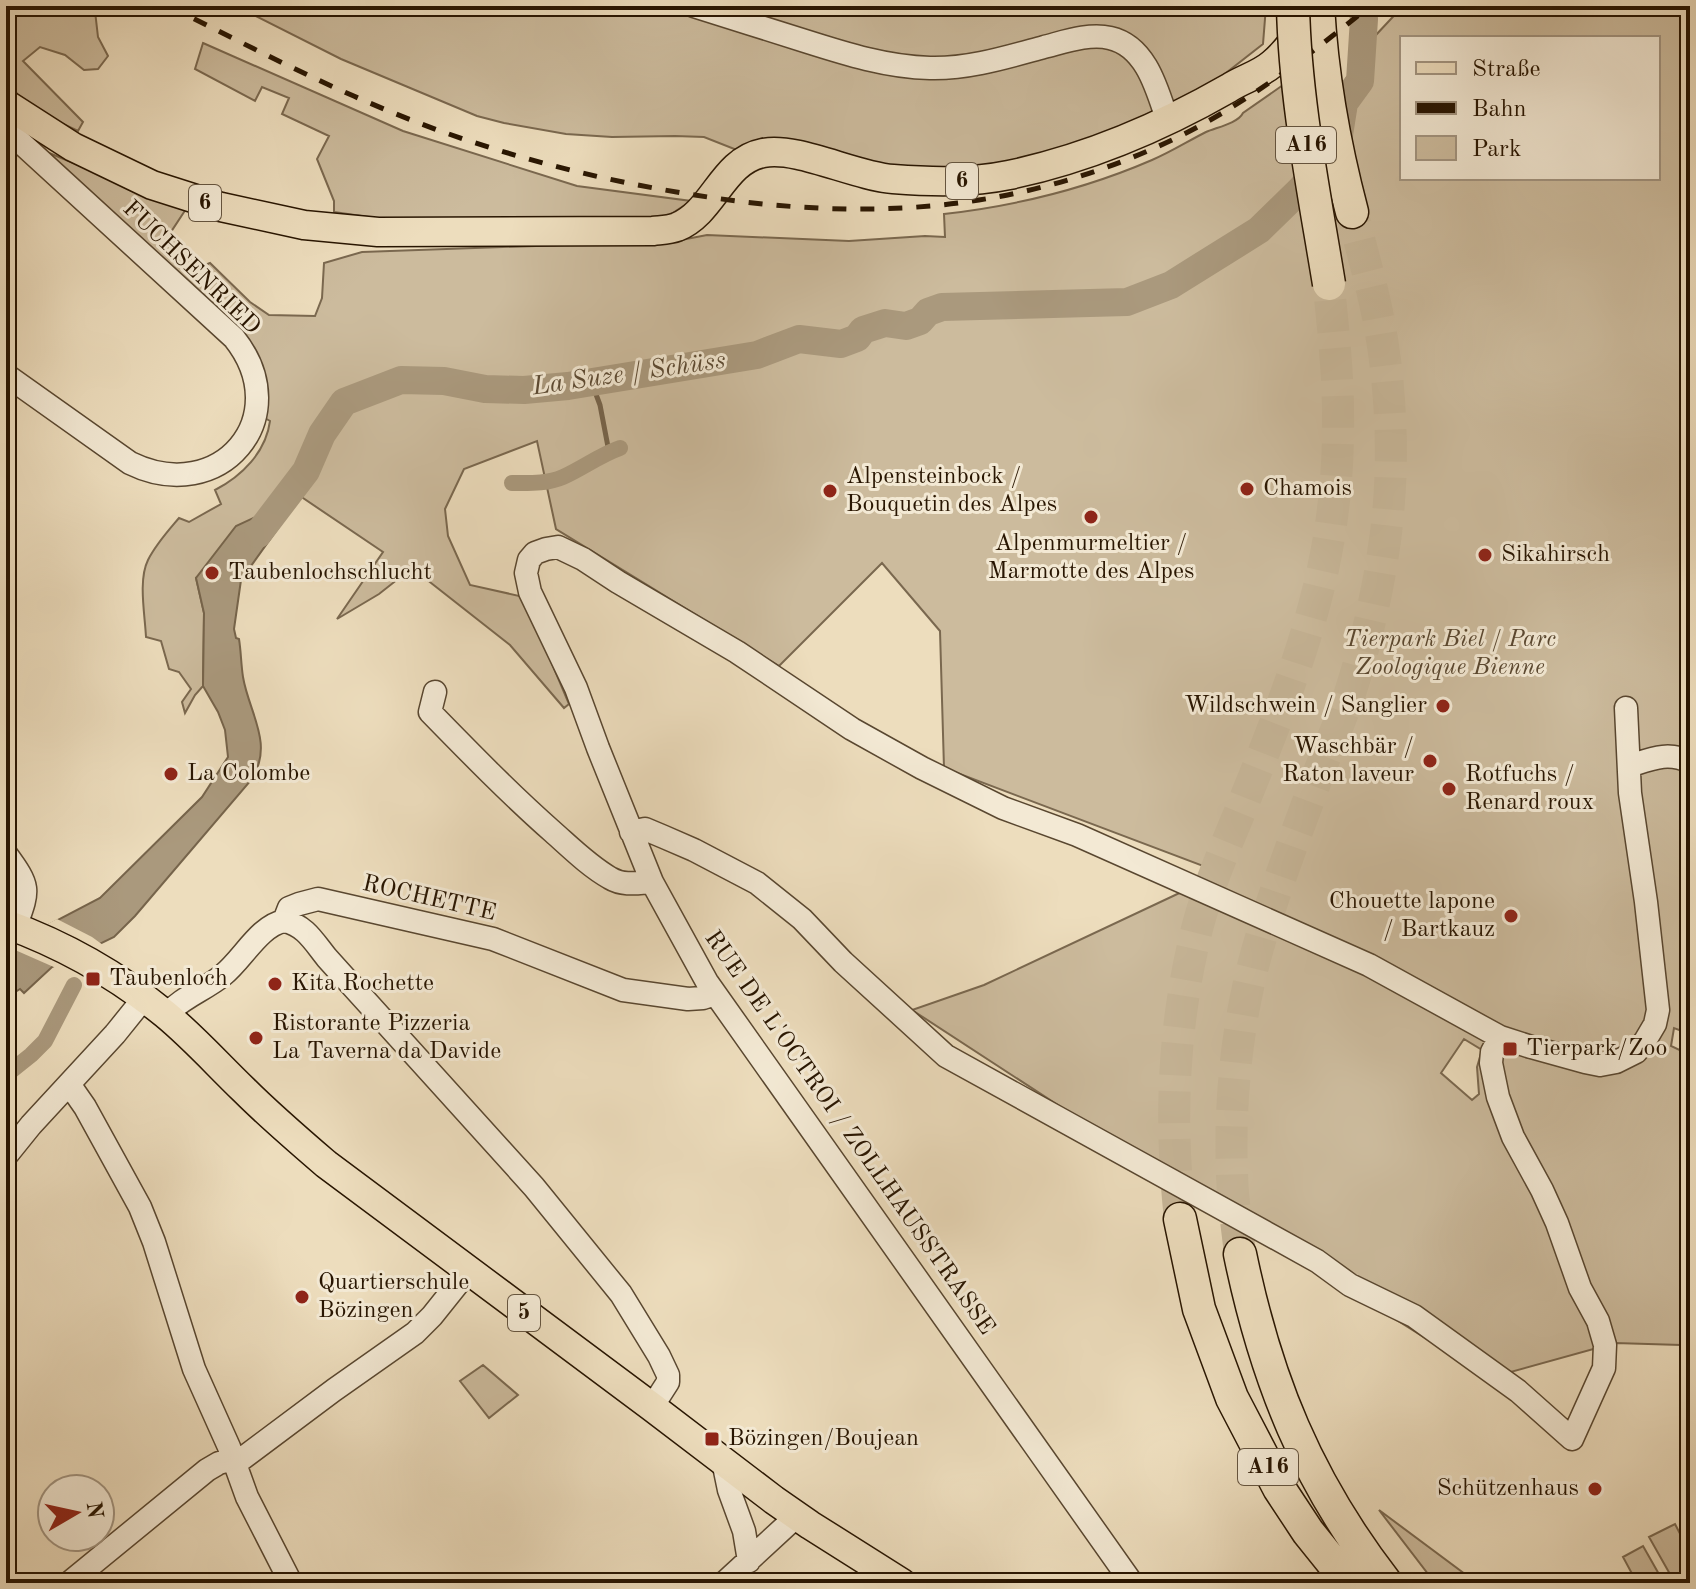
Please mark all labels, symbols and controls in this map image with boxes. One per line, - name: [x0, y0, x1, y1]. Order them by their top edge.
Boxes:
- legend: [1400, 36, 1660, 180]
- text: Straße: [1472, 58, 1541, 82]
- text: Bahn: [1472, 98, 1526, 122]
- road number: A16: [1276, 127, 1336, 163]
- text: Park: [1472, 138, 1521, 162]
- road number: 6: [946, 163, 978, 199]
- road number: 6: [189, 185, 221, 221]
- street label: FUCHSENRIED: [118, 196, 264, 340]
- water label: La Suze / Schüss: [530, 348, 728, 401]
- place label: Alpensteinbock / Bouquetin des Alpes: [846, 465, 1057, 517]
- place label: Chamois: [1263, 477, 1352, 501]
- marker: Chamois: [1238, 480, 1256, 498]
- marker: Alpensteinbock / Bouquetin des Alpes: [821, 482, 839, 500]
- marker: Alpenmurmeltier / Marmotte des Alpes: [1082, 508, 1100, 526]
- place label: Alpenmurmeltier / Marmotte des Alpes: [988, 532, 1194, 584]
- place label: Sikahirsch: [1501, 543, 1610, 567]
- marker: Sikahirsch: [1476, 546, 1494, 564]
- place label: Taubenlochschlucht: [228, 561, 432, 585]
- marker: Taubenlochschlucht: [203, 564, 221, 582]
- park label: Tierpark Biel / Parc Zoologique Bienne: [1344, 628, 1556, 680]
- place label: Wildschwein / Sanglier: [1184, 694, 1427, 718]
- marker: Wildschwein / Sanglier: [1434, 697, 1452, 715]
- place label: Waschbär / Raton laveur: [1282, 735, 1414, 787]
- marker: Waschbär / Raton laveur: [1421, 752, 1439, 770]
- place label: La Colombe: [187, 762, 310, 786]
- place label: Rotfuchs / Renard roux: [1465, 763, 1594, 815]
- marker: La Colombe: [162, 765, 180, 783]
- marker: Rotfuchs / Renard roux: [1440, 780, 1458, 798]
- street label: ROCHETTE: [360, 872, 498, 926]
- place label: Chouette lapone / Bartkauz: [1329, 890, 1495, 942]
- marker: Chouette lapone / Bartkauz: [1502, 907, 1520, 925]
- street label: RUE DE L'OCTROI / ZOLLHAUSSTRASSE: [699, 927, 999, 1339]
- place label: Taubenloch: [109, 967, 228, 991]
- marker: Taubenloch: [84, 970, 102, 988]
- place label: Kita Rochette: [291, 972, 434, 996]
- marker: Kita Rochette: [266, 975, 284, 993]
- place label: Ristorante Pizzeria La Taverna da Davide: [272, 1012, 501, 1064]
- marker: Ristorante Pizzeria La Taverna da Davide: [247, 1029, 265, 1047]
- place label: Tierpark/Zoo: [1526, 1037, 1667, 1061]
- marker: Tierpark/Zoo: [1501, 1040, 1519, 1058]
- place label: Quartierschule Bözingen: [318, 1271, 469, 1323]
- marker: Quartierschule Bözingen: [293, 1288, 311, 1306]
- road number: 5: [508, 1295, 540, 1331]
- place label: Bözingen/Boujean: [728, 1427, 919, 1451]
- marker: Bözingen/Boujean: [703, 1430, 721, 1448]
- road number: A16: [1238, 1449, 1298, 1485]
- north arrow: [36, 1473, 116, 1553]
- place label: Schützenhaus: [1437, 1477, 1579, 1501]
- marker: Schützenhaus: [1586, 1480, 1604, 1498]
- text: N: [82, 1500, 106, 1520]

